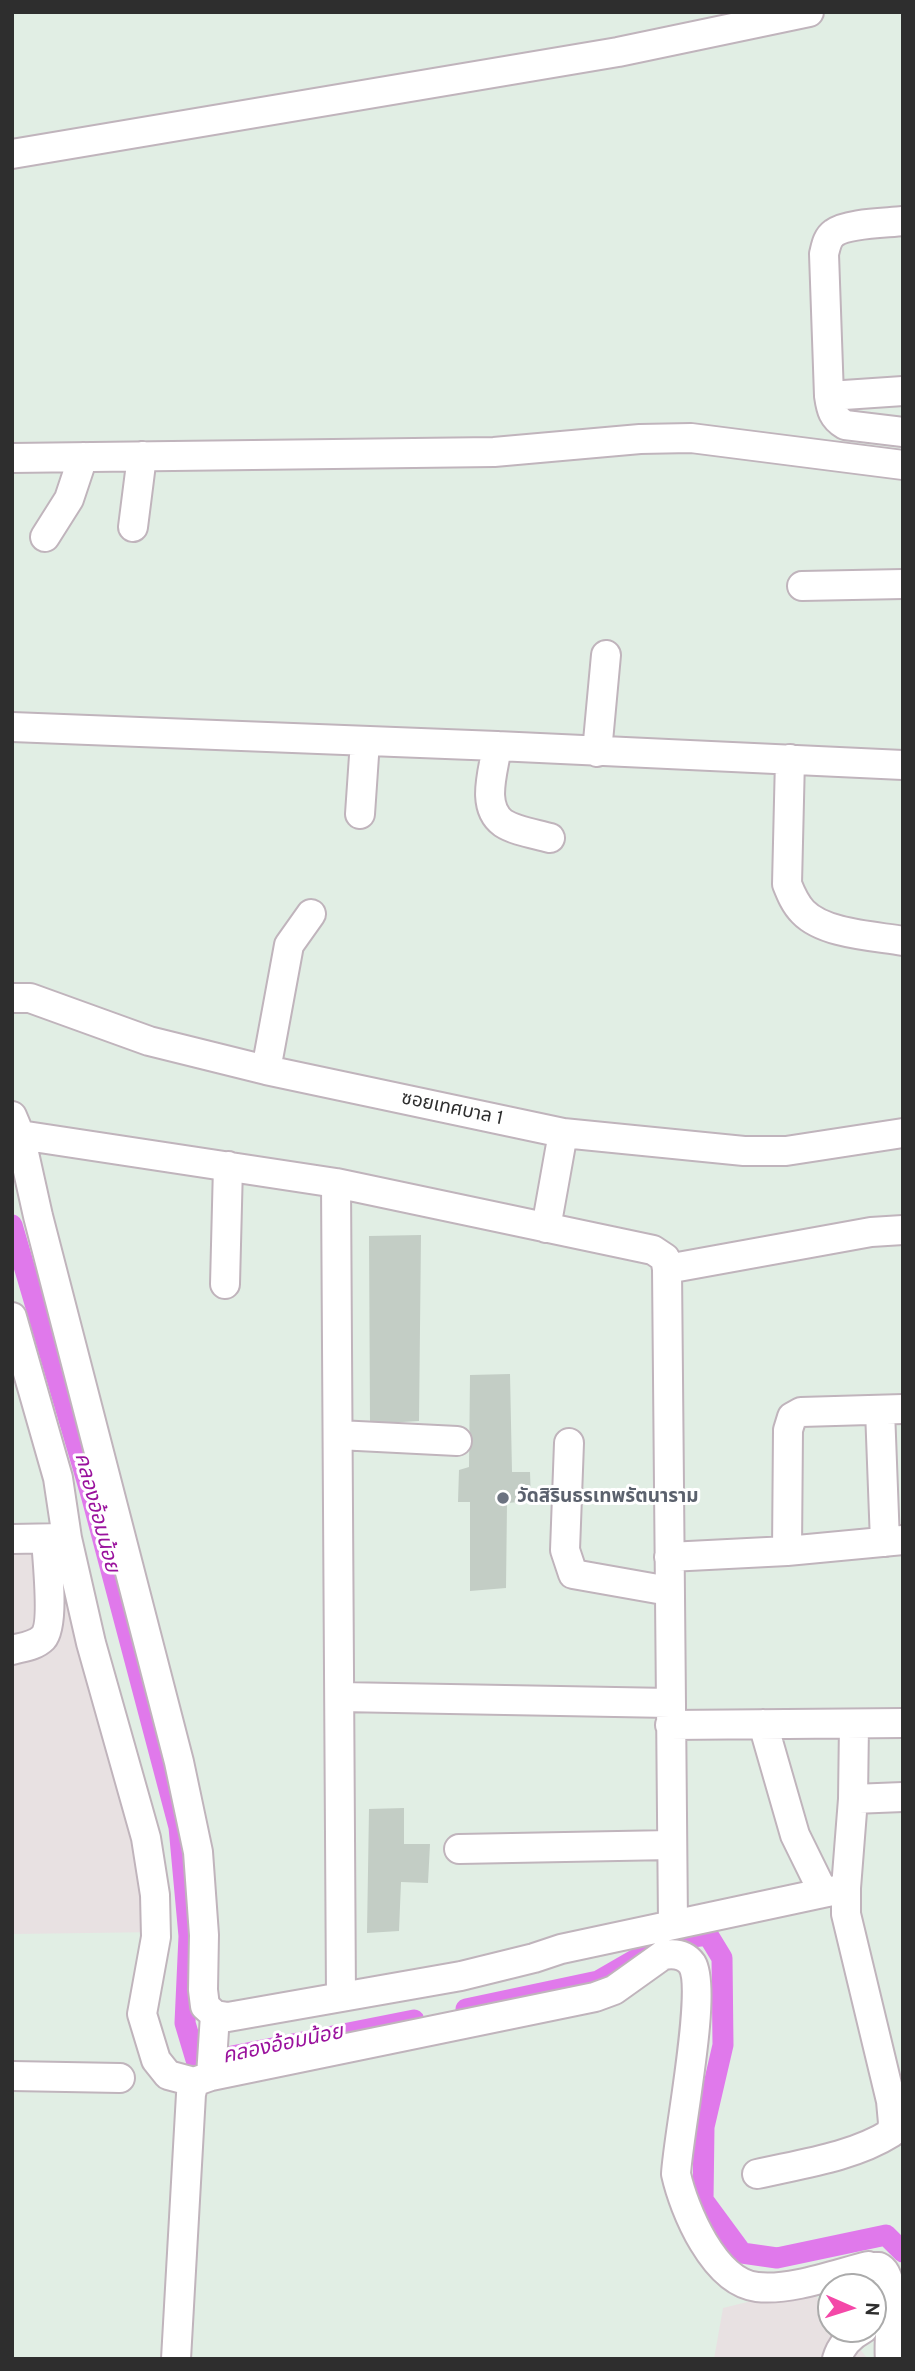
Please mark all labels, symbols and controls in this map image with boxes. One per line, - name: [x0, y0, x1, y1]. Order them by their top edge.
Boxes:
- street label: ซอยเทศบาล 1: [399, 1088, 505, 1132]
- water label: คลองอ้อมน้อย: [67, 1451, 123, 1575]
- place label: วัดสิรินธรเทพรัตนาราม: [517, 1487, 699, 1509]
- marker: วัดสิรินธรเทพรัตนาราม: [495, 1490, 511, 1506]
- water label: คลองอ้อมน้อย: [220, 2021, 346, 2071]
- north arrow: [817, 2273, 887, 2343]
- text: N: [859, 2302, 883, 2316]

